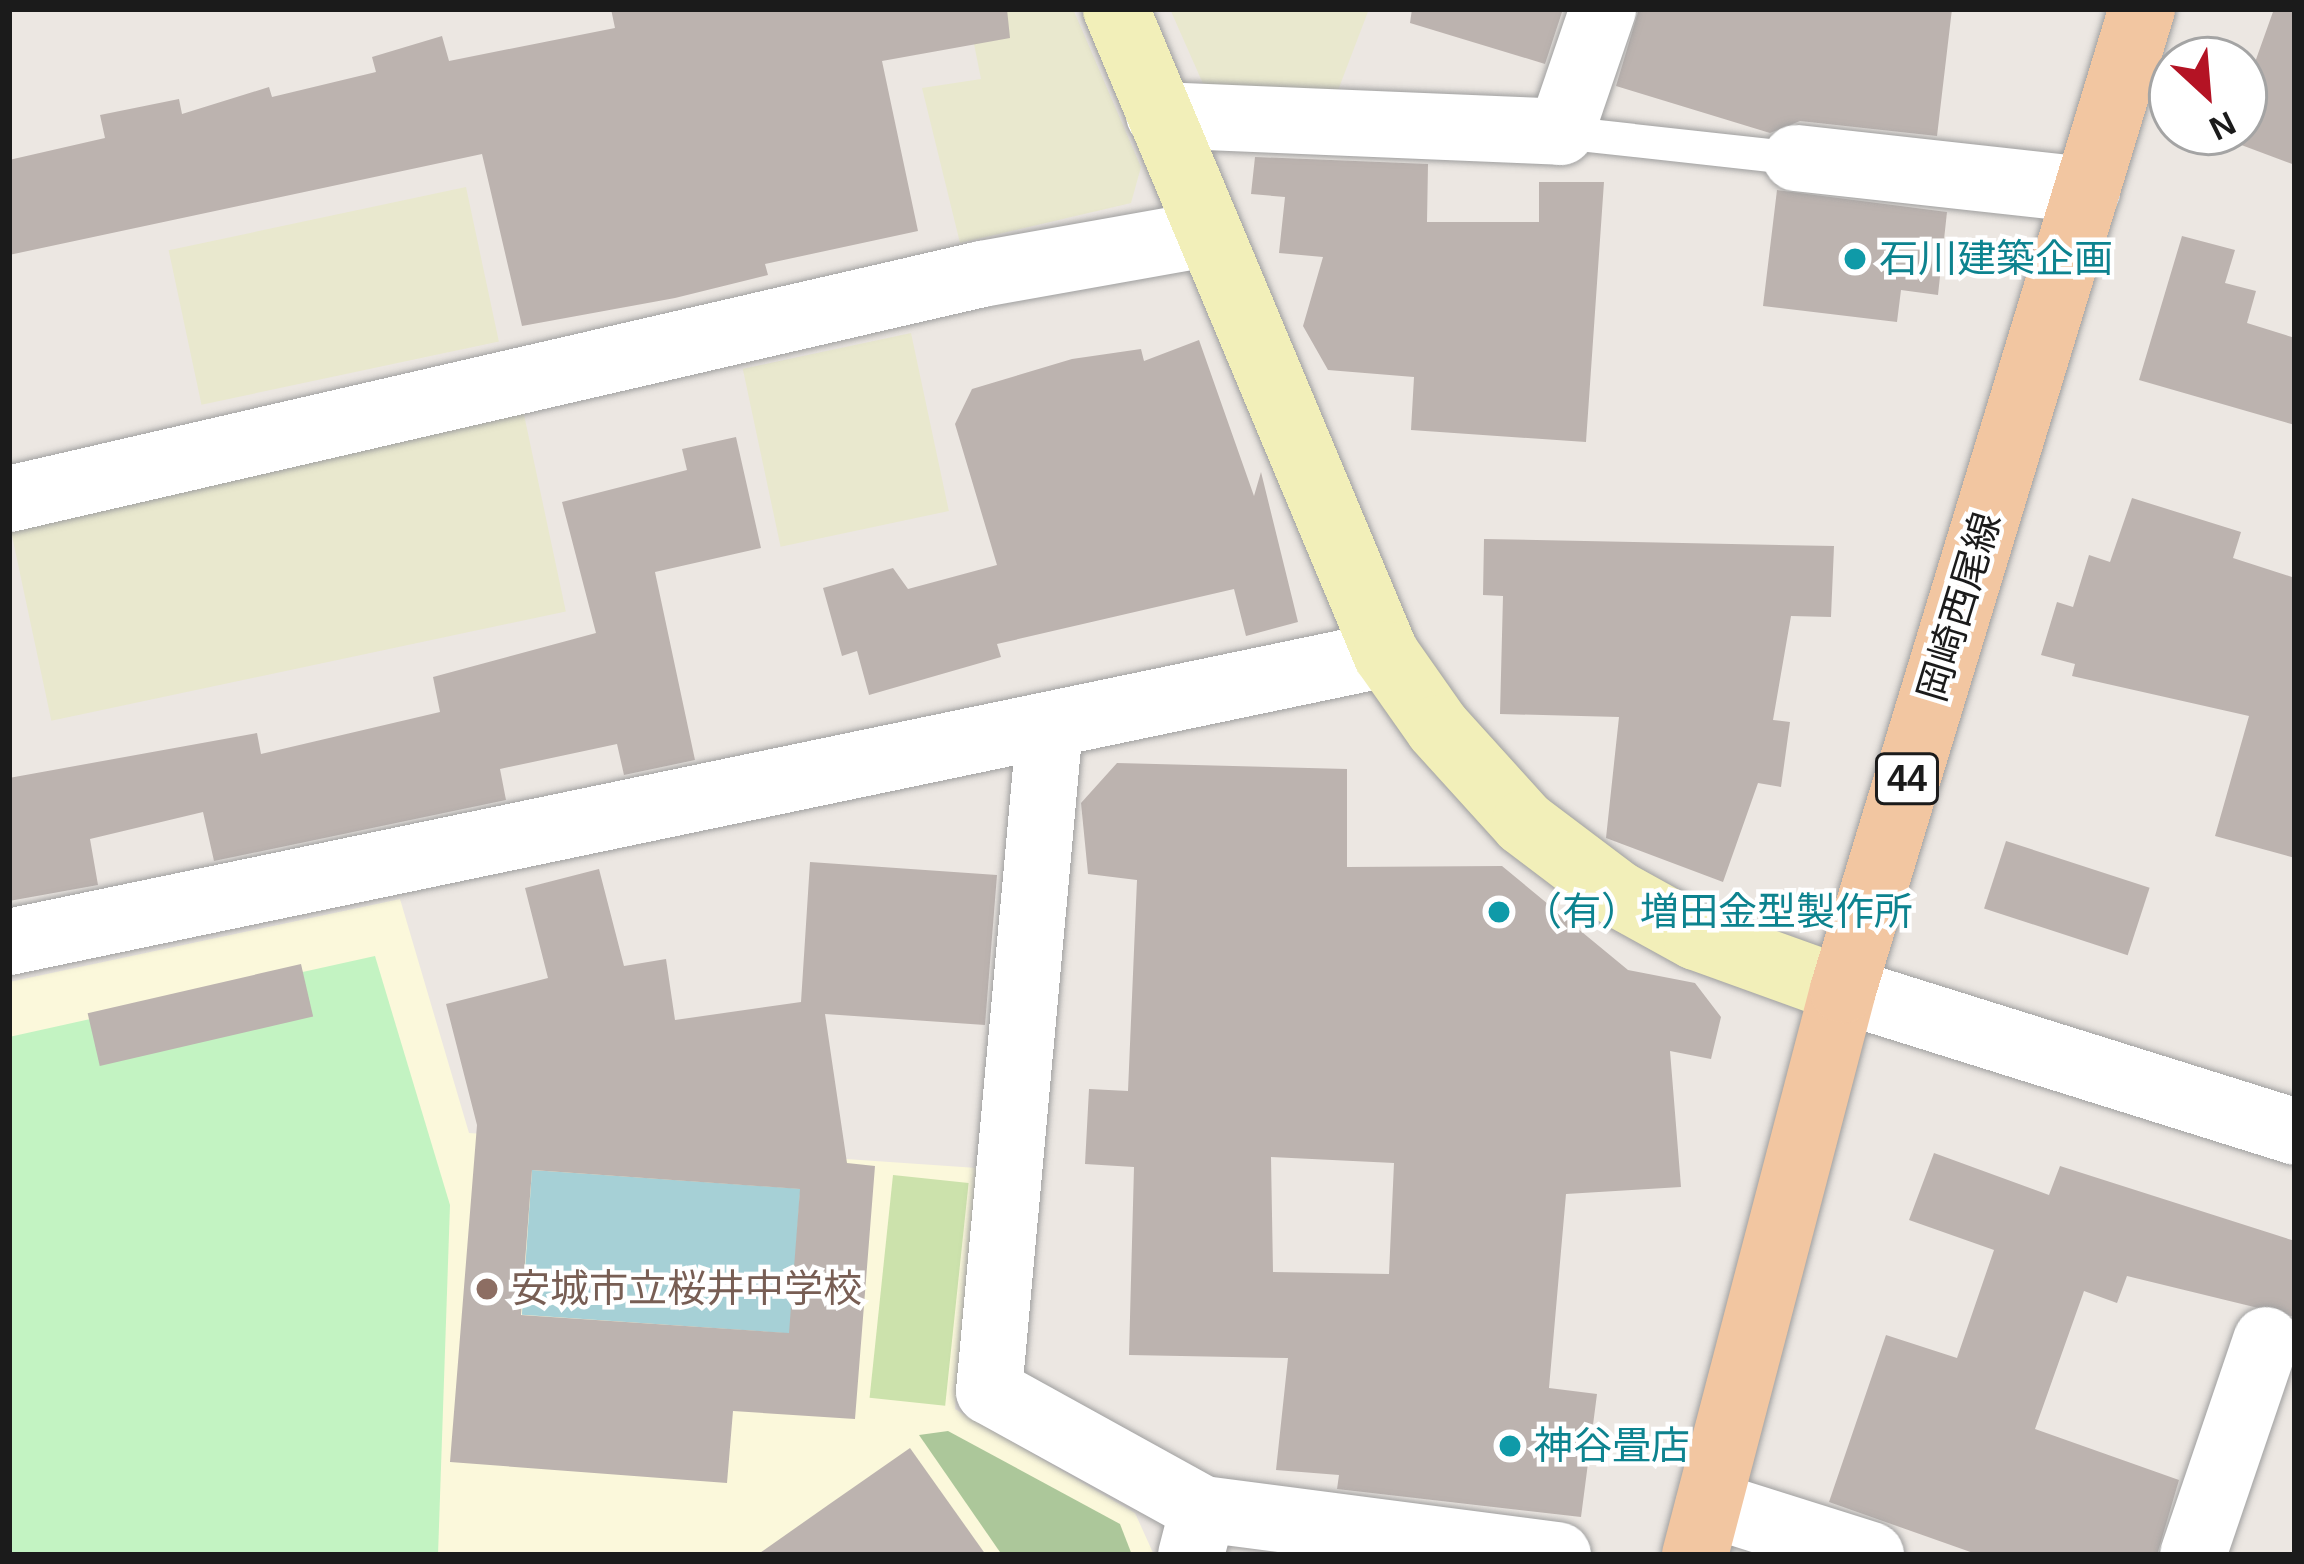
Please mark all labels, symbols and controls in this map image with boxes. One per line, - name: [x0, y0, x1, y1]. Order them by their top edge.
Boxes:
- north arrow: [2148, 36, 2268, 156]
- text: N: [2204, 104, 2242, 148]
- place label: 石川建築企画: [1879, 236, 2113, 282]
- marker: 石川建築企画: [1842, 246, 1868, 272]
- street label: 岡崎西尾線: [1909, 507, 2011, 707]
- road number: 44: [1874, 749, 1940, 809]
- place label: （有）増田金型製作所: [1523, 889, 1913, 935]
- marker: （有）増田金型製作所: [1486, 899, 1512, 925]
- place label: 安城市立桜井中学校: [511, 1266, 862, 1312]
- marker: 安城市立桜井中学校: [474, 1276, 500, 1302]
- place label: 神谷畳店: [1534, 1423, 1690, 1469]
- marker: 神谷畳店: [1497, 1433, 1523, 1459]

